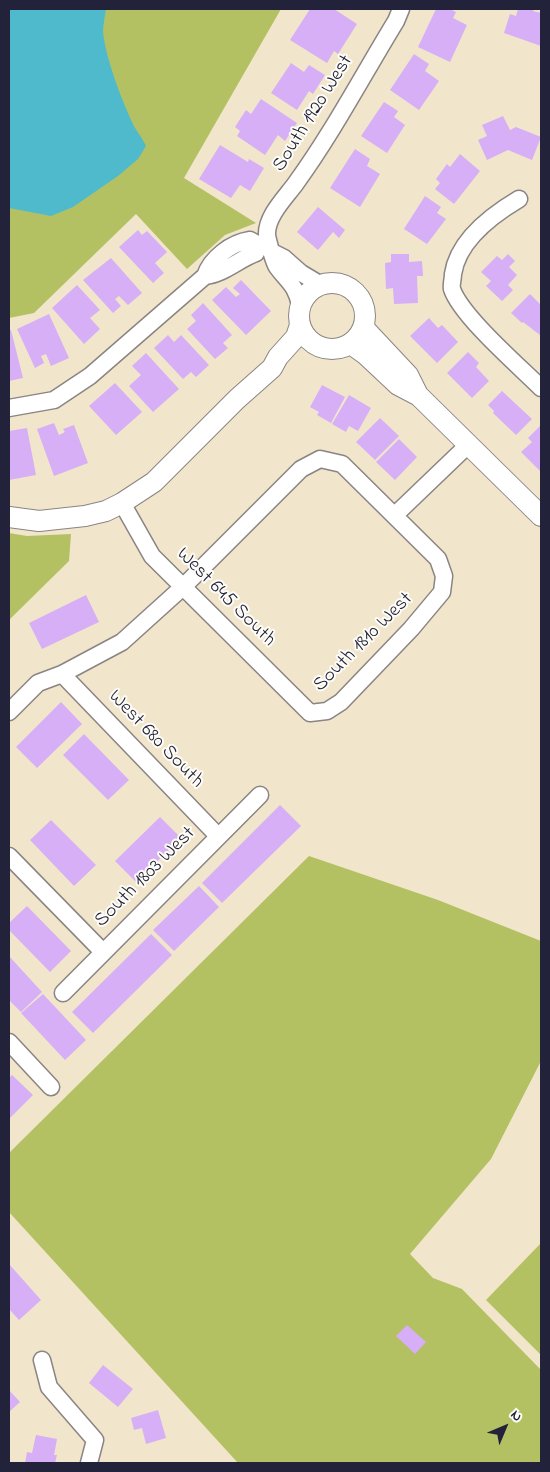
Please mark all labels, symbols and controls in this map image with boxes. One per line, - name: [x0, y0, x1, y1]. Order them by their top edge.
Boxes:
- street label: South 1920 West: [269, 51, 359, 177]
- street label: West 645 South: [170, 543, 280, 653]
- street label: South 1810 West: [309, 588, 419, 698]
- street label: West 680 South: [102, 686, 208, 794]
- street label: South 1803 West: [91, 823, 201, 933]
- north arrow: [480, 1402, 530, 1452]
- text: N: [505, 1405, 527, 1427]

